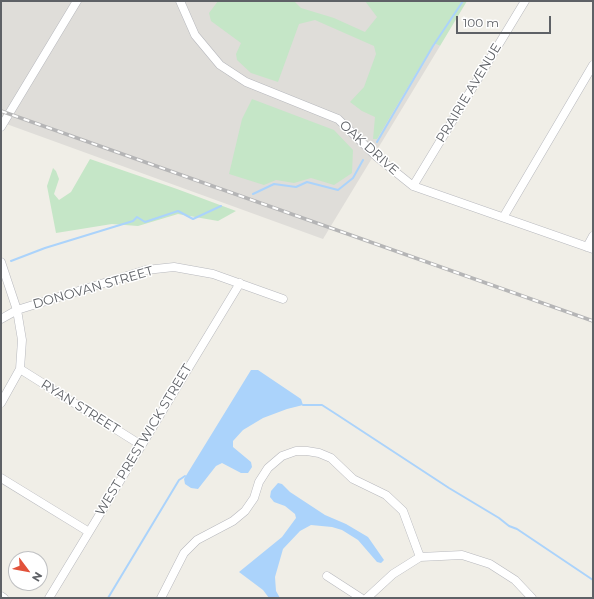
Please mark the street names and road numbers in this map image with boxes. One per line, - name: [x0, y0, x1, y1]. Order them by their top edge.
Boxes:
- street label: PRAIRIE AVENUE: [433, 40, 505, 146]
- street label: OAK DRIVE: [336, 117, 402, 179]
- street label: DONOVAN STREET: [31, 263, 155, 313]
- street label: WEST PRESTWICK STREET: [93, 361, 195, 519]
- street label: RYAN STREET: [38, 377, 122, 437]

